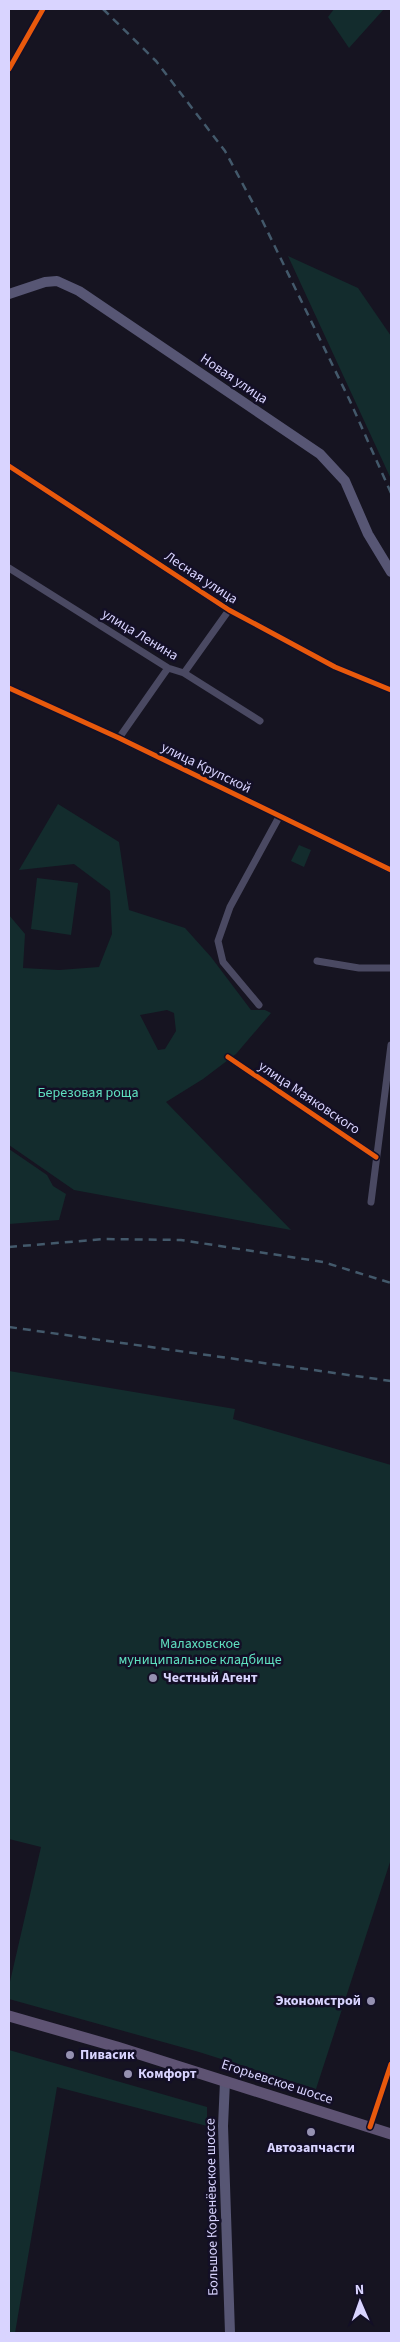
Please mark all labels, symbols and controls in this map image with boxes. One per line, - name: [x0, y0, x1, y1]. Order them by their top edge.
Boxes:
- street label: Новая улица: [196, 349, 272, 409]
- street label: Лесная улица: [160, 547, 242, 609]
- street label: улица Ленина: [98, 604, 182, 666]
- street label: улица Крупской: [157, 737, 255, 799]
- street label: улица Маяковского: [254, 1057, 364, 1139]
- park label: Березовая роща: [37, 1083, 139, 1103]
- park label: Малаховское муниципальное кладбище: [118, 1634, 282, 1670]
- place label: Честный Агент: [163, 1668, 258, 1688]
- marker: Честный Агент: [147, 1672, 159, 1684]
- place label: Экономстрой: [275, 1991, 361, 2011]
- marker: Экономстрой: [365, 1995, 377, 2007]
- place label: Пивасик: [80, 2045, 135, 2065]
- marker: Пивасик: [64, 2049, 76, 2061]
- street label: Егорьевское шоссе: [219, 2055, 336, 2110]
- place label: Комфорт: [138, 2064, 197, 2084]
- marker: Комфорт: [122, 2068, 134, 2080]
- street label: Большое Коренёвское шоссе: [200, 2118, 224, 2296]
- marker: Автозапчасти: [305, 2126, 317, 2138]
- place label: Автозапчасти: [266, 2138, 355, 2158]
- north arrow: [335, 2277, 385, 2327]
- text: N: [355, 2280, 365, 2300]

